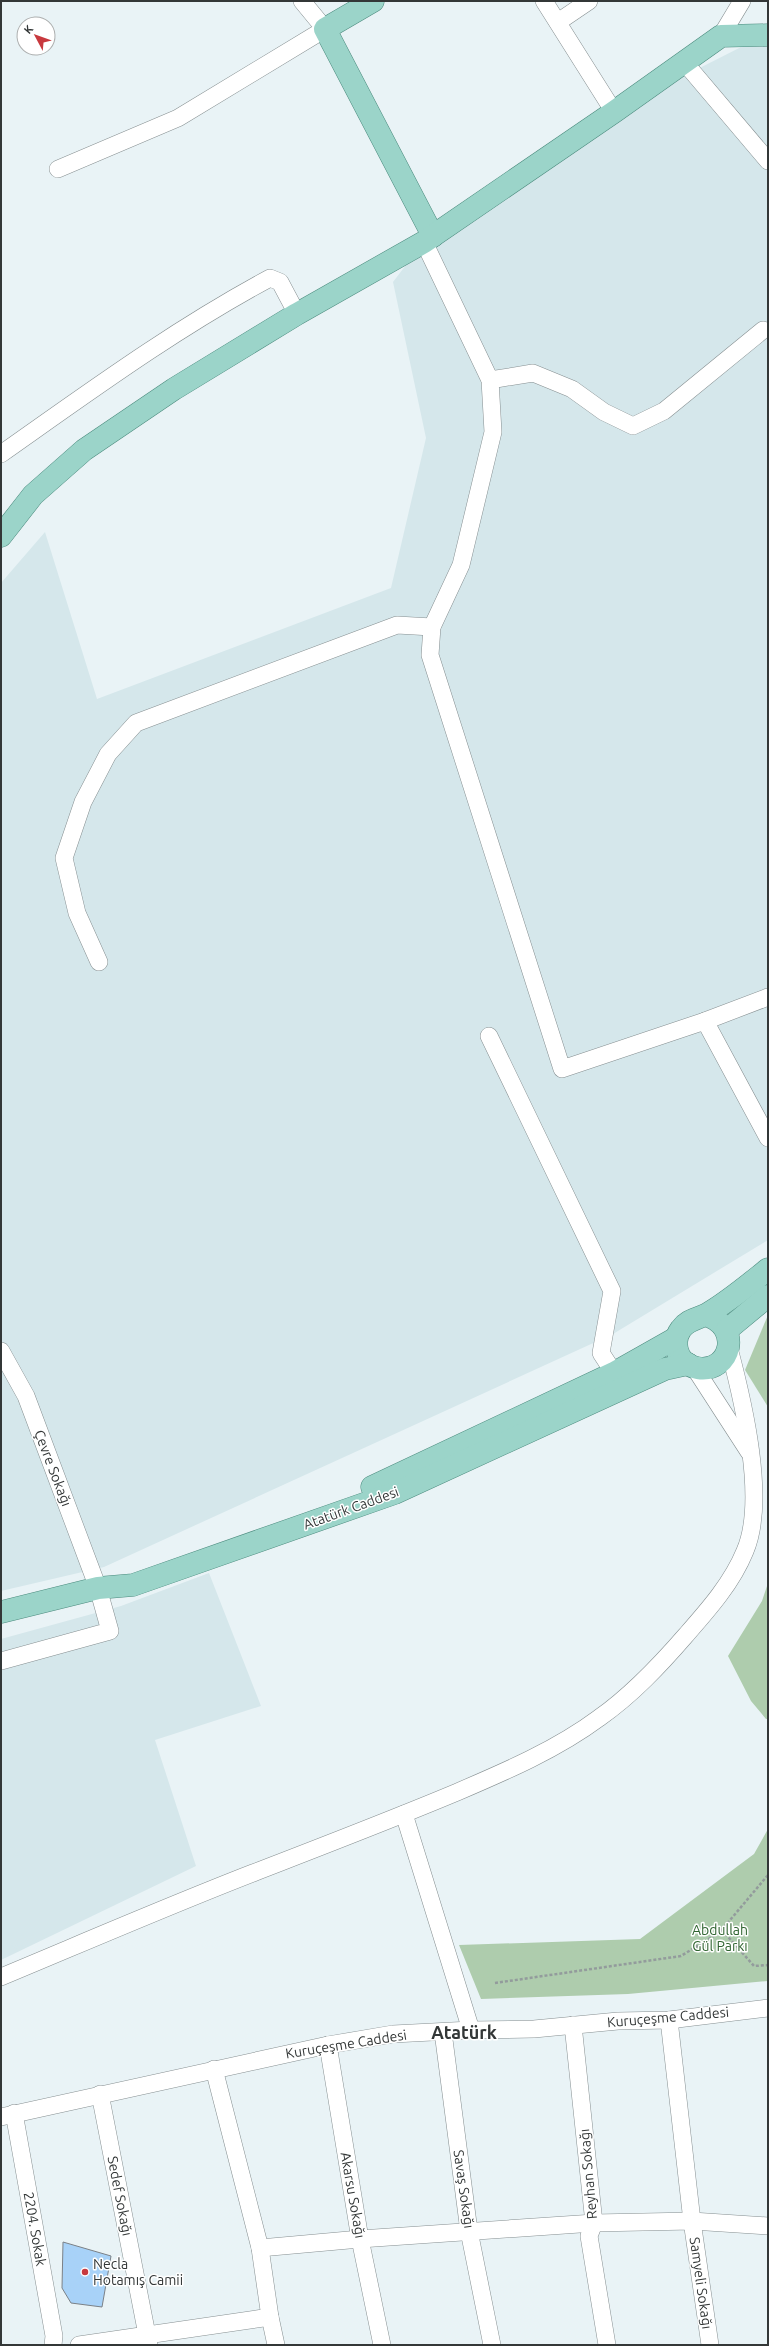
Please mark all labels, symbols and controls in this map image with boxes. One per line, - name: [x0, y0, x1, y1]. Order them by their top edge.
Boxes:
- north arrow: [16, 16, 56, 56]
- text: K: [22, 22, 36, 36]
- street label: Çevre Sokağı: [31, 1428, 75, 1508]
- street label: Atatürk Caddesi: [301, 1483, 401, 1533]
- park label: Abdullah Gül Parkı: [692, 1922, 748, 1954]
- street label: Kuruçeşme Caddesi: [606, 2004, 730, 2030]
- district label: Atatürk: [431, 2022, 497, 2042]
- street label: Kuruçeşme Caddesi: [284, 2027, 408, 2061]
- street label: Reyhan Sokağı: [576, 2128, 600, 2220]
- street label: Savaş Sokağı: [451, 2149, 477, 2229]
- street label: Akarsu Sokağı: [338, 2151, 368, 2239]
- street label: Sedef Sokağı: [104, 2155, 136, 2237]
- street label: 2204. Sokak: [21, 2191, 49, 2267]
- street label: Samyeli Sokağı: [687, 2236, 715, 2330]
- place label: Necla Hotamış Camii: [93, 2256, 183, 2288]
- marker: Necla Hotamış Camii: [80, 2267, 90, 2277]

